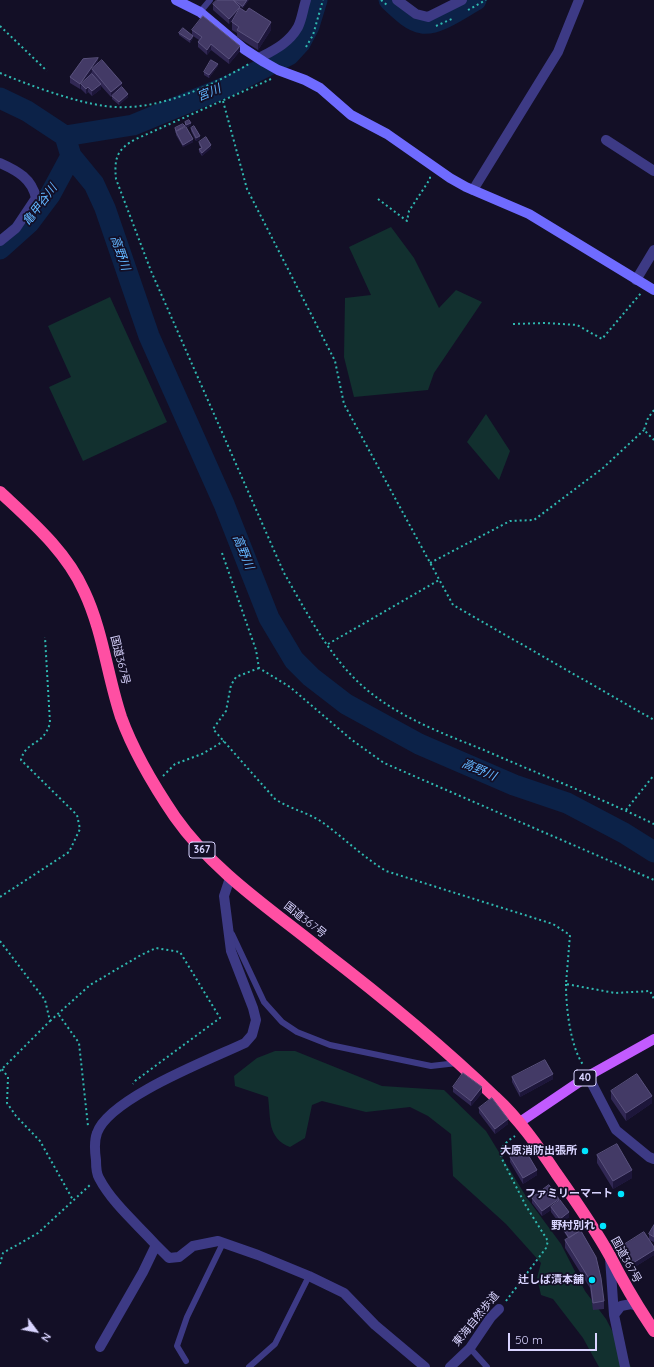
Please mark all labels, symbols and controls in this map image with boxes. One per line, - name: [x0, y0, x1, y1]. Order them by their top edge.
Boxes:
- water label: 宮川: [195, 82, 223, 104]
- water label: 亀甲谷川: [20, 181, 60, 229]
- water label: 高野川: [107, 234, 133, 272]
- water label: 高野川: [230, 533, 256, 571]
- street label: 国道367号: [108, 634, 132, 686]
- water label: 高野川: [460, 756, 498, 784]
- road number: 367: [189, 842, 215, 858]
- street label: 国道367号: [281, 899, 329, 941]
- road number: 40: [574, 1070, 596, 1086]
- place label: 大原消防出張所: [500, 1144, 577, 1158]
- marker: 大原消防出張所: [580, 1146, 590, 1156]
- place label: ファミリーマート: [525, 1187, 613, 1201]
- marker: ファミリーマート: [616, 1189, 626, 1199]
- place label: 野村別れ: [551, 1219, 595, 1233]
- marker: 野村別れ: [598, 1221, 608, 1231]
- street label: 国道367号: [608, 1235, 644, 1285]
- place label: 辻しば漬本舗: [518, 1273, 584, 1287]
- marker: 辻しば漬本舗: [587, 1275, 597, 1285]
- street label: 東海自然歩道: [450, 1289, 502, 1349]
- north arrow: [16, 1311, 56, 1351]
- scale bar: [510, 1325, 599, 1351]
- text: N: [38, 1330, 54, 1345]
- text: 50 m: [515, 1332, 543, 1347]

